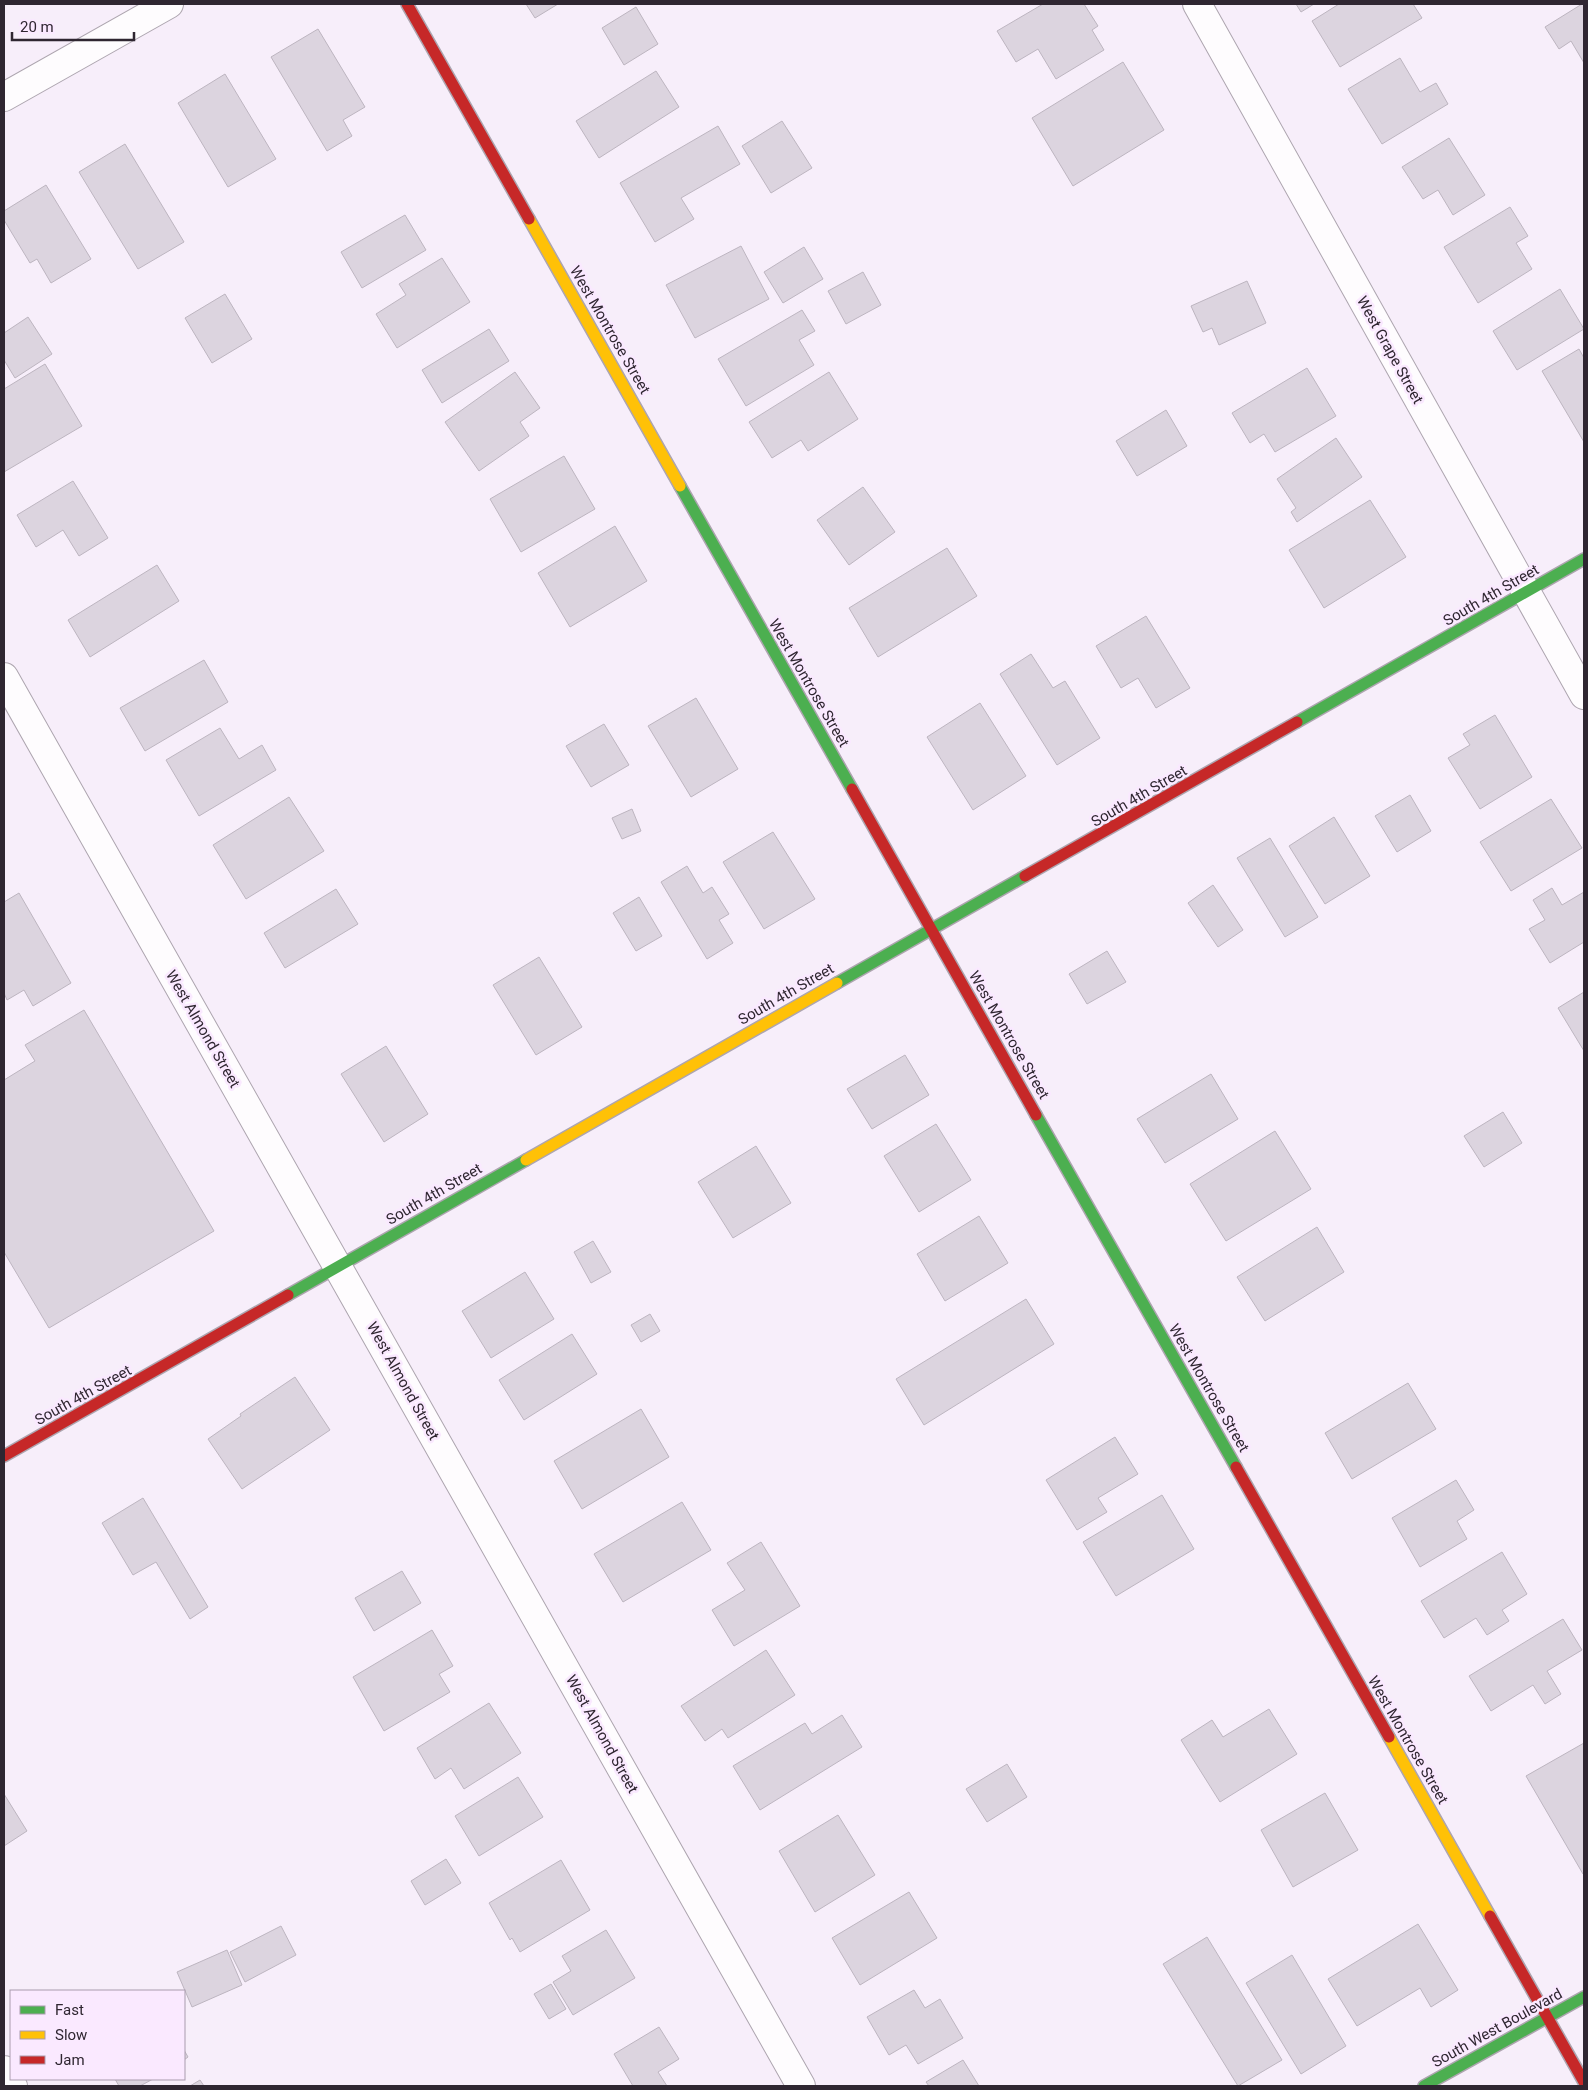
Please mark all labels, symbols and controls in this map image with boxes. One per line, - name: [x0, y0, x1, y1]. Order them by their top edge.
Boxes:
- scale bar: [12, 10, 135, 42]
- text: 20 m: [20, 18, 54, 36]
- street label: West Montrose Street: [566, 263, 654, 397]
- street label: West Grape Street: [1353, 293, 1427, 407]
- street label: South 4th Street: [1440, 560, 1542, 630]
- street label: West Montrose Street: [765, 616, 853, 750]
- street label: South 4th Street: [1088, 761, 1190, 831]
- street label: South 4th Street: [735, 959, 837, 1029]
- street label: West Almond Street: [162, 967, 244, 1091]
- street label: West Montrose Street: [965, 968, 1053, 1102]
- street label: South 4th Street: [383, 1159, 485, 1229]
- street label: West Almond Street: [363, 1319, 443, 1443]
- street label: West Montrose Street: [1165, 1321, 1253, 1455]
- street label: South 4th Street: [32, 1361, 134, 1429]
- street label: West Almond Street: [562, 1672, 642, 1796]
- street label: West Montrose Street: [1364, 1673, 1452, 1807]
- street label: South West Boulevard: [1429, 1985, 1565, 2071]
- legend: [10, 1990, 185, 2080]
- text: Fast: [55, 2001, 84, 2019]
- text: Slow: [55, 2026, 87, 2044]
- text: Jam: [55, 2051, 85, 2069]

